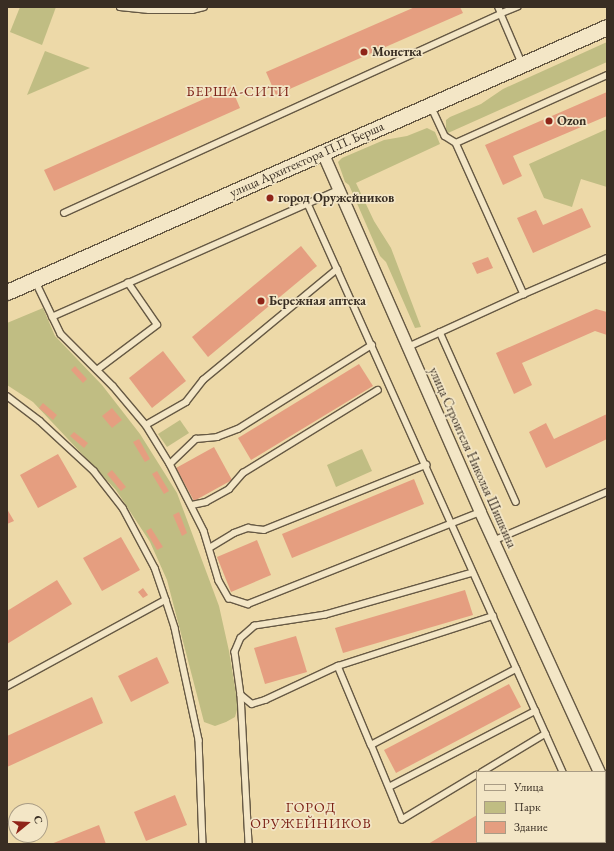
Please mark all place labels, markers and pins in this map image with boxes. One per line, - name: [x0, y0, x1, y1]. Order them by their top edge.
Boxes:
- place label: Монетка: [372, 44, 422, 60]
- marker: Монетка: [359, 47, 369, 57]
- place label: Ozon: [557, 113, 586, 129]
- marker: Ozon: [544, 116, 554, 126]
- place label: город Оружейников: [278, 190, 394, 206]
- marker: город Оружейников: [265, 193, 275, 203]
- place label: Бережная аптека: [269, 293, 366, 309]
- marker: Бережная аптека: [256, 296, 266, 306]

